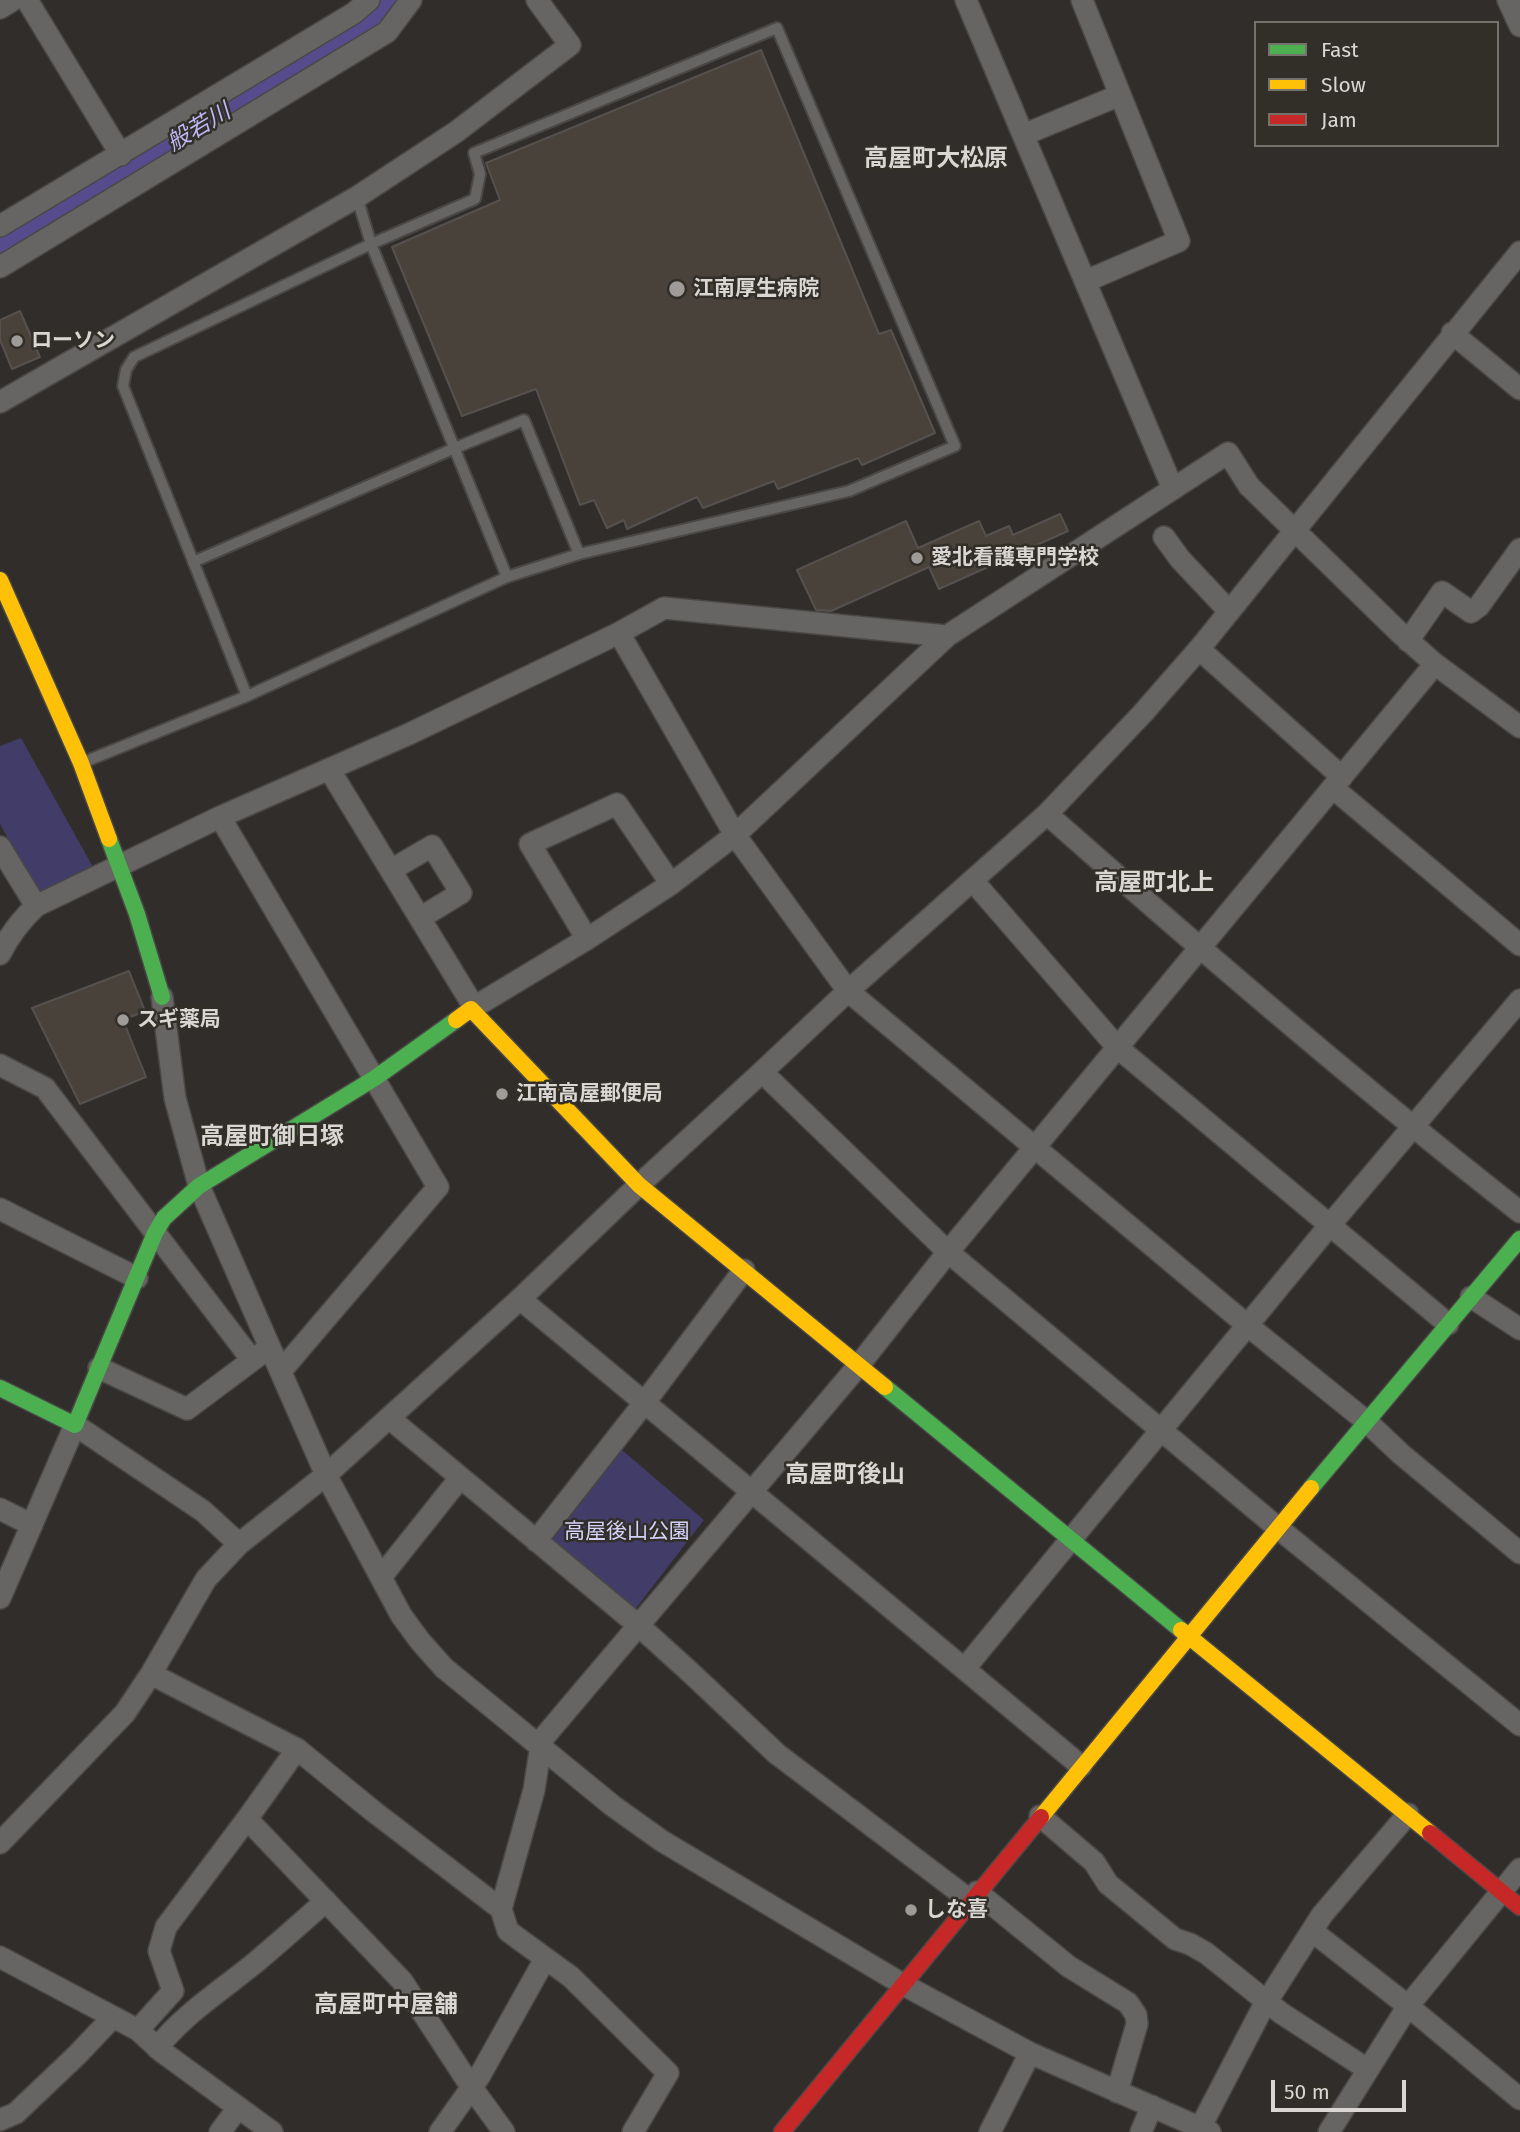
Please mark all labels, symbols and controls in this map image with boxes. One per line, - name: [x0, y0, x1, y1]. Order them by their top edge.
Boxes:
- legend: [1254, 21, 1499, 147]
- text: Fast: [1321, 37, 1359, 63]
- text: Slow: [1321, 72, 1366, 98]
- water label: 般若川: [162, 98, 236, 158]
- text: Jam: [1321, 107, 1357, 133]
- district label: 高屋町大松原: [864, 145, 1008, 173]
- place label: 江南厚生病院: [693, 276, 819, 302]
- marker: 江南厚生病院: [667, 279, 687, 299]
- place label: ローソン: [31, 328, 115, 354]
- marker: ローソン: [9, 333, 25, 349]
- place label: 愛北看護専門学校: [931, 545, 1099, 571]
- marker: 愛北看護専門学校: [909, 550, 925, 566]
- district label: 高屋町北上: [1094, 869, 1214, 897]
- place label: スギ薬局: [137, 1007, 221, 1033]
- marker: スギ薬局: [115, 1012, 131, 1028]
- place label: 江南高屋郵便局: [516, 1081, 663, 1107]
- marker: 江南高屋郵便局: [494, 1086, 510, 1102]
- district label: 高屋町御日塚: [200, 1123, 344, 1151]
- district label: 高屋町後山: [785, 1461, 905, 1489]
- park label: 高屋後山公園: [564, 1519, 690, 1545]
- place label: しな喜: [925, 1897, 988, 1923]
- marker: しな喜: [903, 1902, 919, 1918]
- district label: 高屋町中屋舗: [314, 1991, 458, 2019]
- scale bar: [1275, 2066, 1410, 2110]
- text: 50 m: [1284, 2079, 1330, 2105]

